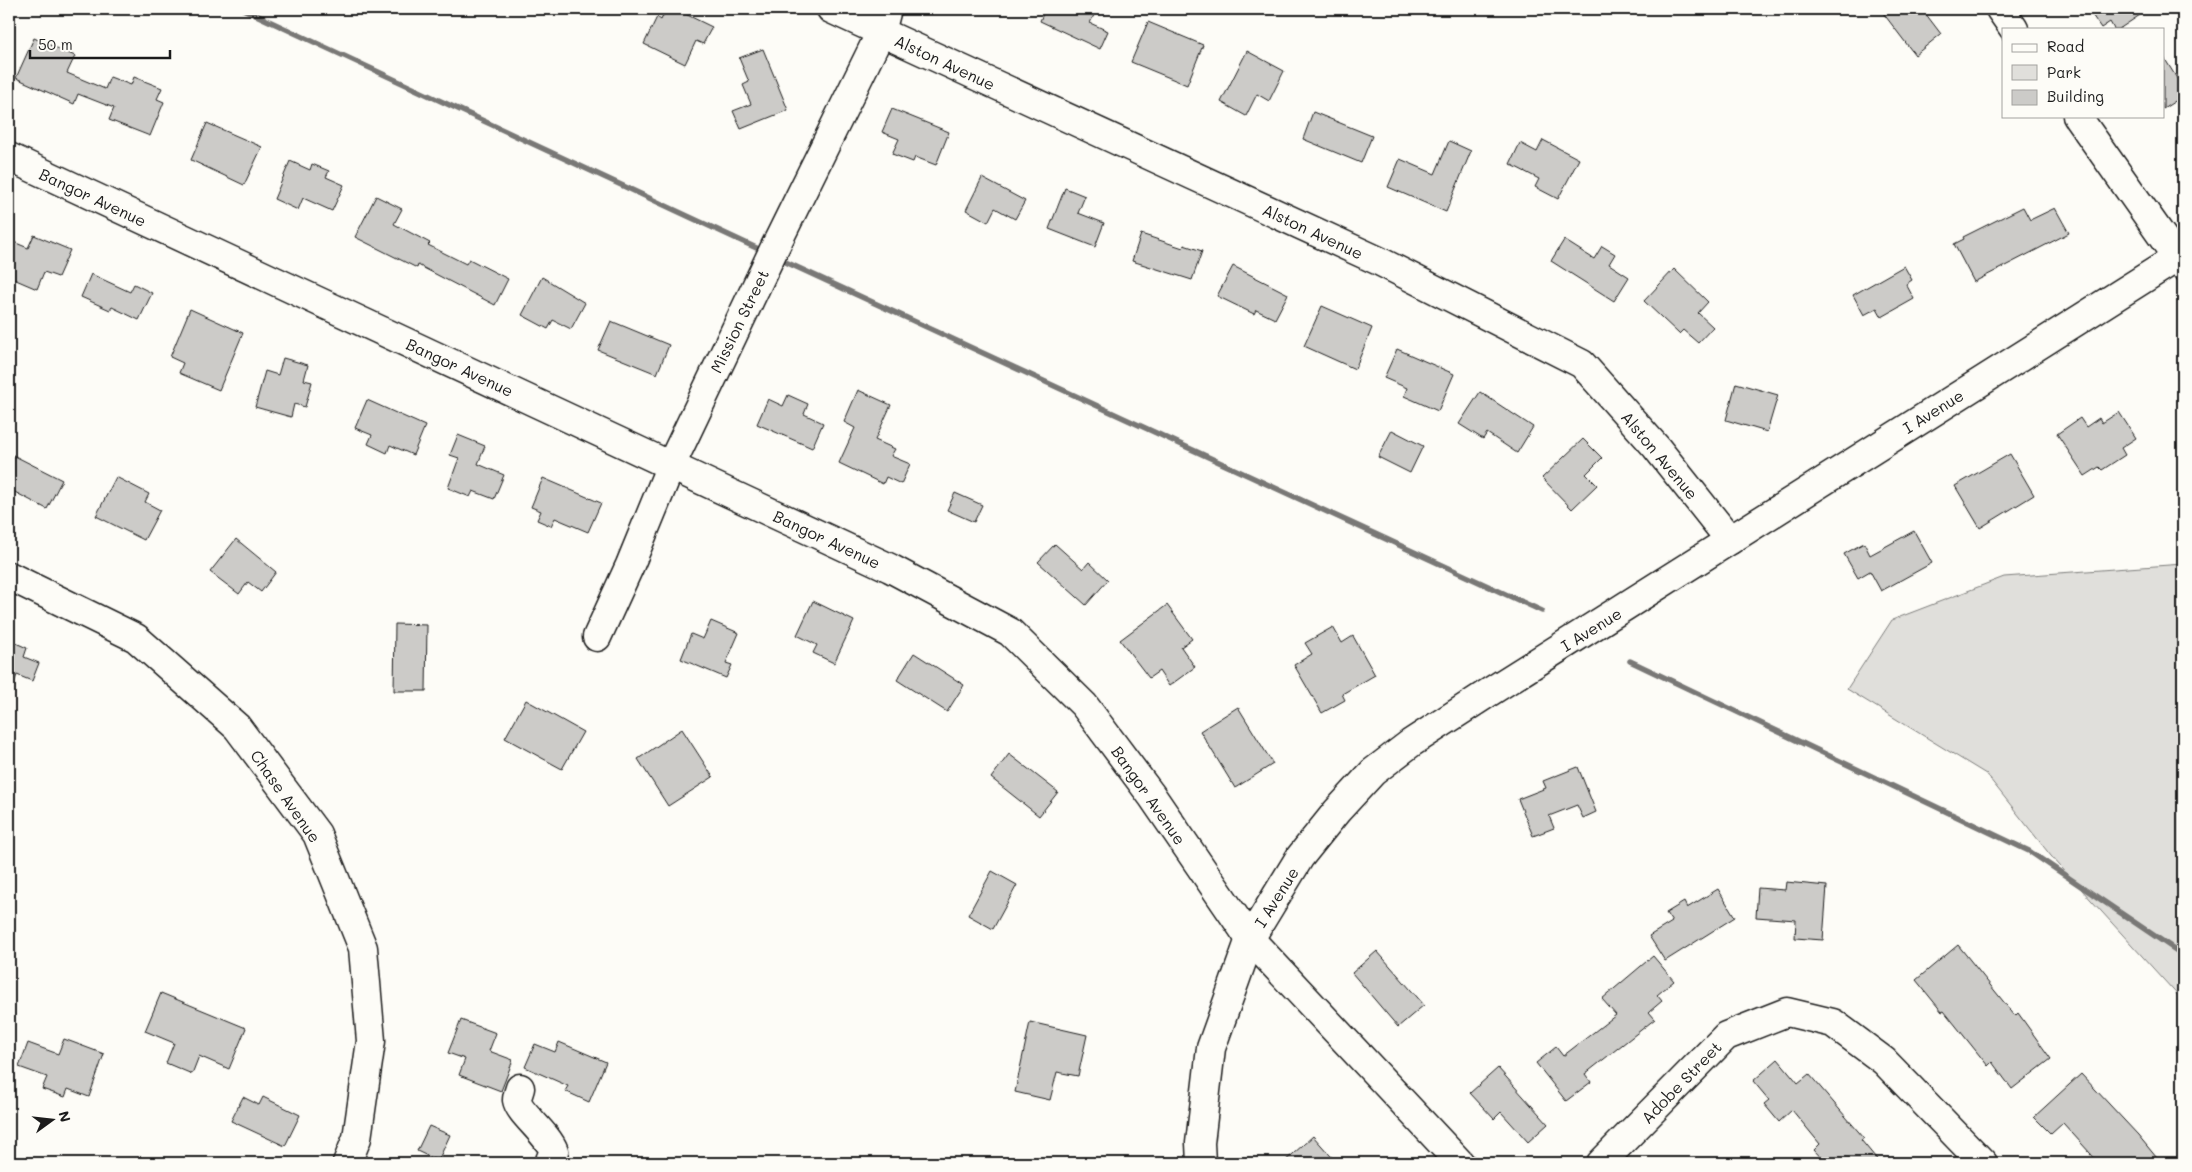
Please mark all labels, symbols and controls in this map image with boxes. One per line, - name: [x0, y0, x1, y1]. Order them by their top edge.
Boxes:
- scale bar: [30, 28, 170, 60]
- legend: [2002, 28, 2164, 118]
- street label: Alston Avenue: [891, 30, 999, 94]
- text: 50 m: [38, 34, 73, 54]
- text: Road: [2047, 36, 2084, 56]
- text: Park: [2047, 62, 2081, 82]
- text: Building: [2047, 86, 2104, 106]
- street label: Bangor Avenue: [36, 163, 150, 231]
- street label: Alston Avenue: [1259, 199, 1367, 263]
- street label: Mission Street: [705, 266, 773, 376]
- street label: Bangor Avenue: [403, 333, 517, 401]
- street label: I Avenue: [1899, 384, 1967, 438]
- street label: Alston Avenue: [1617, 407, 1703, 503]
- street label: Bangor Avenue: [770, 505, 884, 573]
- street label: I Avenue: [1557, 602, 1625, 656]
- street label: Bangor Avenue: [1107, 741, 1191, 849]
- street label: Chase Avenue: [246, 746, 326, 846]
- street label: I Avenue: [1249, 863, 1303, 931]
- street label: Adobe Street: [1636, 1036, 1726, 1128]
- north arrow: [28, 1094, 78, 1144]
- text: N: [54, 1109, 76, 1124]

